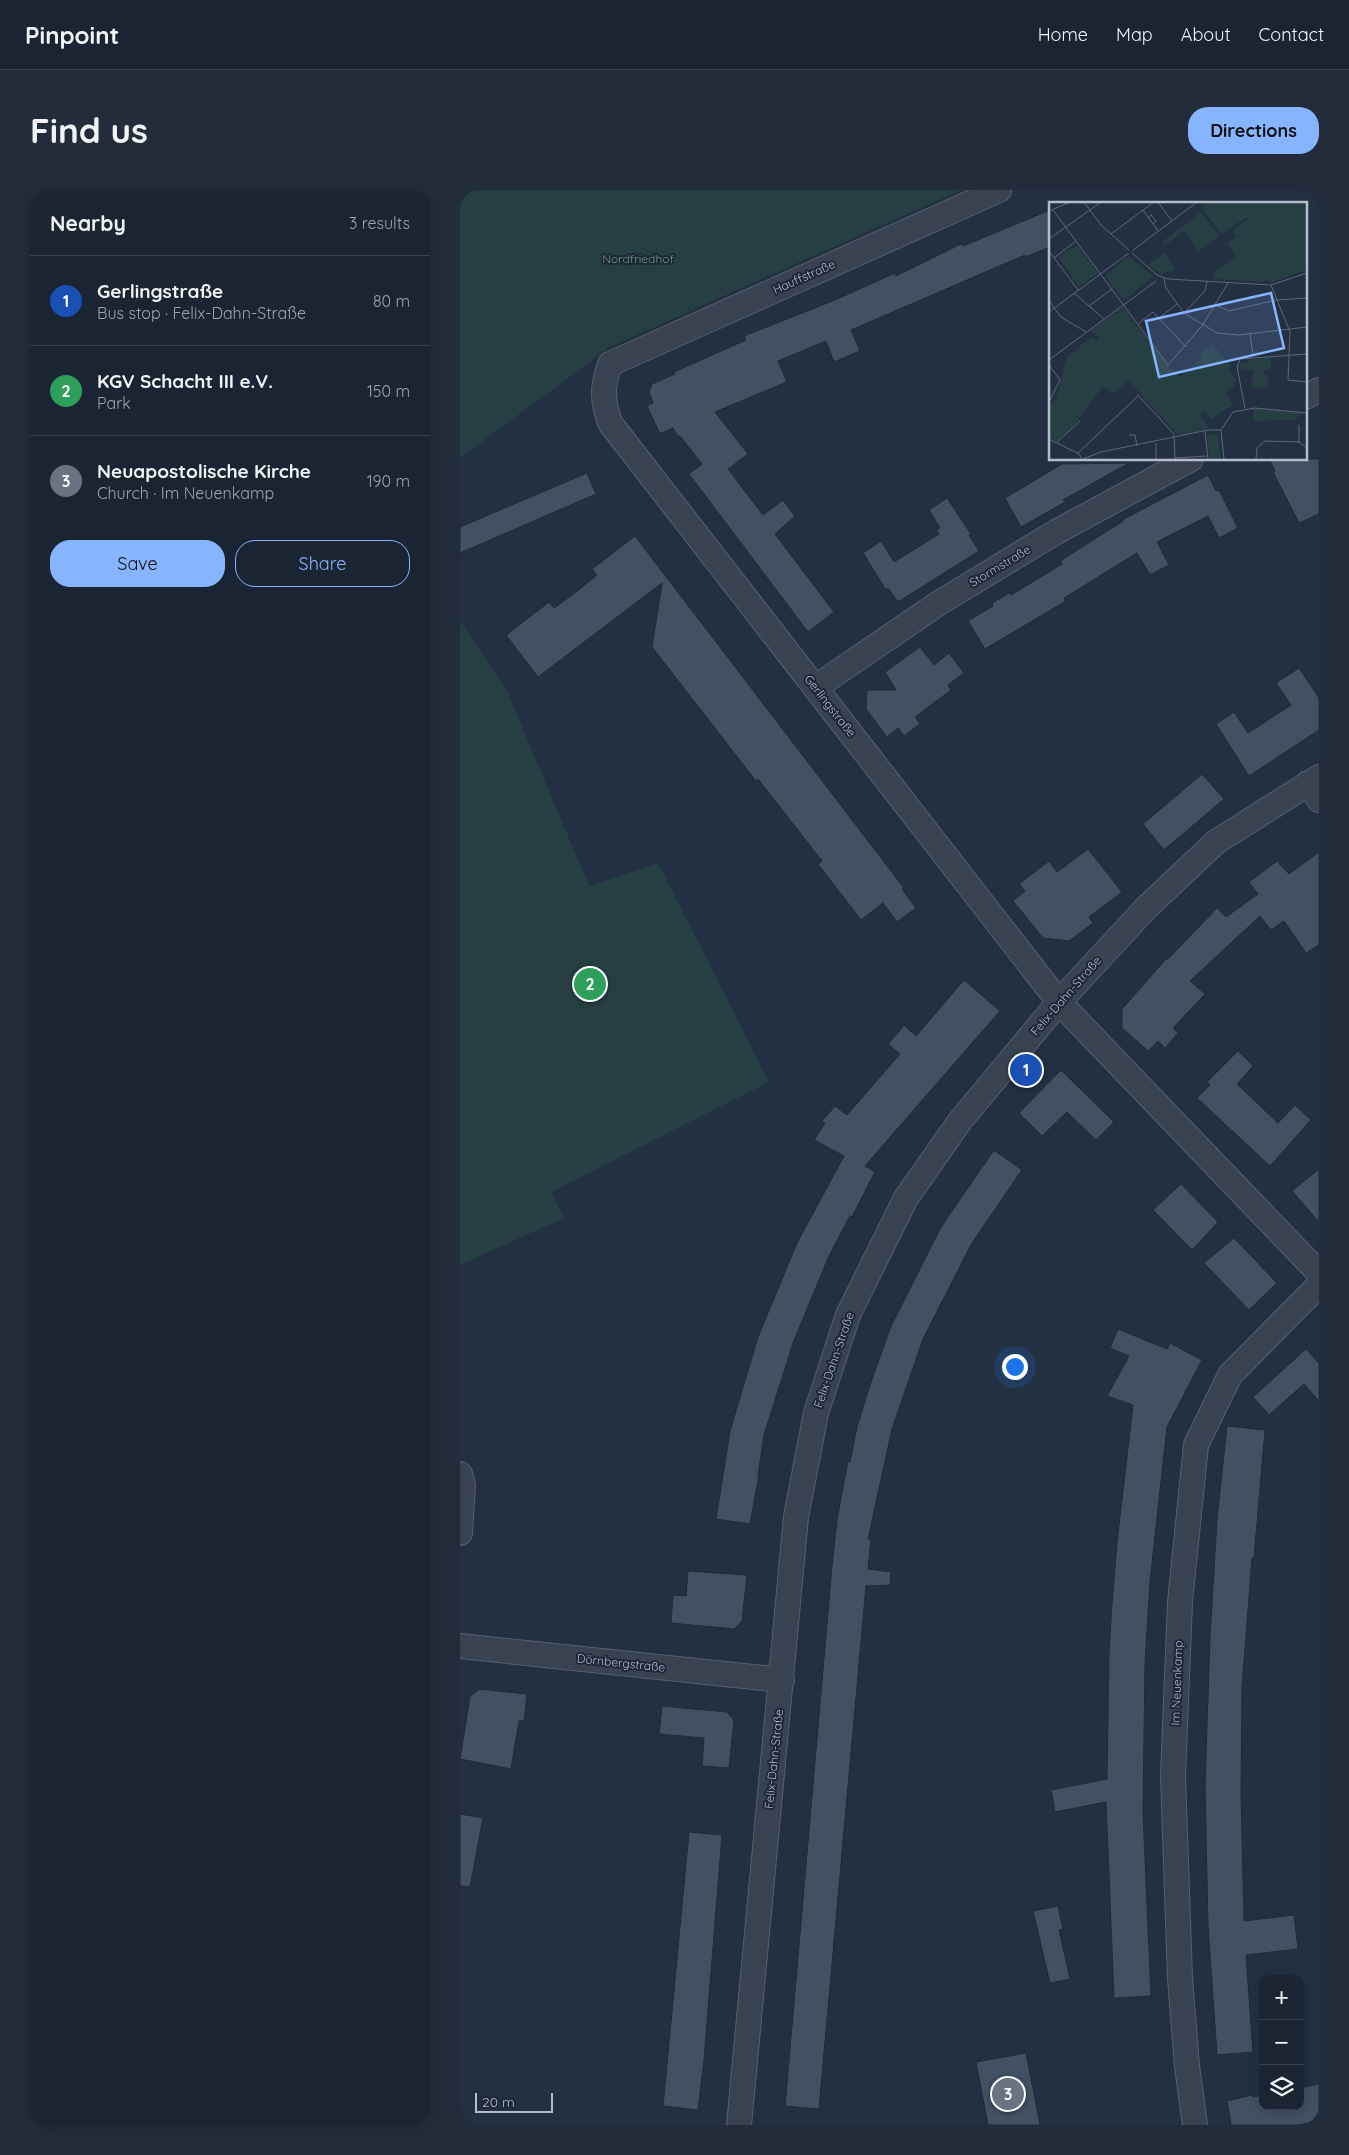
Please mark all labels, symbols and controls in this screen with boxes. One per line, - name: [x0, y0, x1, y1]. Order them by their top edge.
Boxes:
- text: Pinpoint: [25, 20, 119, 50]
- text: Home: [1038, 23, 1088, 46]
- text: Map: [1116, 23, 1153, 46]
- text: About: [1181, 23, 1231, 46]
- text: Contact: [1259, 23, 1324, 46]
- button: Directions: [1188, 107, 1319, 154]
- text: Find us: [30, 108, 148, 152]
- inset map: [1049, 202, 1306, 460]
- text: Nearby: [50, 210, 126, 236]
- text: 3 results: [349, 213, 410, 233]
- park label: Nordfriedhof: [602, 251, 674, 266]
- street label: Hauffstraße: [770, 256, 838, 297]
- text: Gerlingstraße: [97, 279, 223, 303]
- text: 1: [63, 291, 69, 311]
- text: 80 m: [373, 291, 410, 311]
- text: Bus stop · Felix-Dahn-Straße: [97, 303, 306, 323]
- text: KGV Schacht III e.V.: [97, 369, 273, 393]
- text: 2: [61, 381, 71, 401]
- text: 150 m: [367, 381, 410, 401]
- text: Park: [97, 393, 131, 413]
- text: Neuapostolische Kirche: [97, 459, 311, 483]
- text: 3: [62, 471, 70, 491]
- text: 190 m: [367, 471, 410, 491]
- text: Church · Im Neuenkamp: [97, 483, 274, 503]
- button: Save: [50, 540, 225, 587]
- button: Share: [235, 540, 410, 587]
- street label: Stormstraße: [966, 541, 1033, 590]
- street label: Gerlingstraße: [801, 672, 859, 740]
- street label: Felix-Dahn-Straße: [1027, 953, 1104, 1038]
- pin: 2: [574, 965, 606, 1003]
- pin: 1: [1010, 1051, 1042, 1089]
- street label: Felix-Dahn-Straße: [810, 1310, 857, 1410]
- your location: [1002, 1354, 1028, 1380]
- street label: Im Neuenkamp: [1168, 1640, 1185, 1726]
- street label: Dörnbergstraße: [576, 1650, 666, 1675]
- street label: Felix-Dahn-Straße: [761, 1708, 786, 1810]
- map controls: [1259, 1975, 1304, 2110]
- button: +: [1259, 1975, 1304, 2020]
- button: −: [1259, 2020, 1304, 2065]
- button: layers: [1259, 2065, 1304, 2110]
- pin: 3: [992, 2075, 1024, 2113]
- scale bar: [475, 2090, 552, 2113]
- text: 20 m: [482, 2093, 515, 2111]

